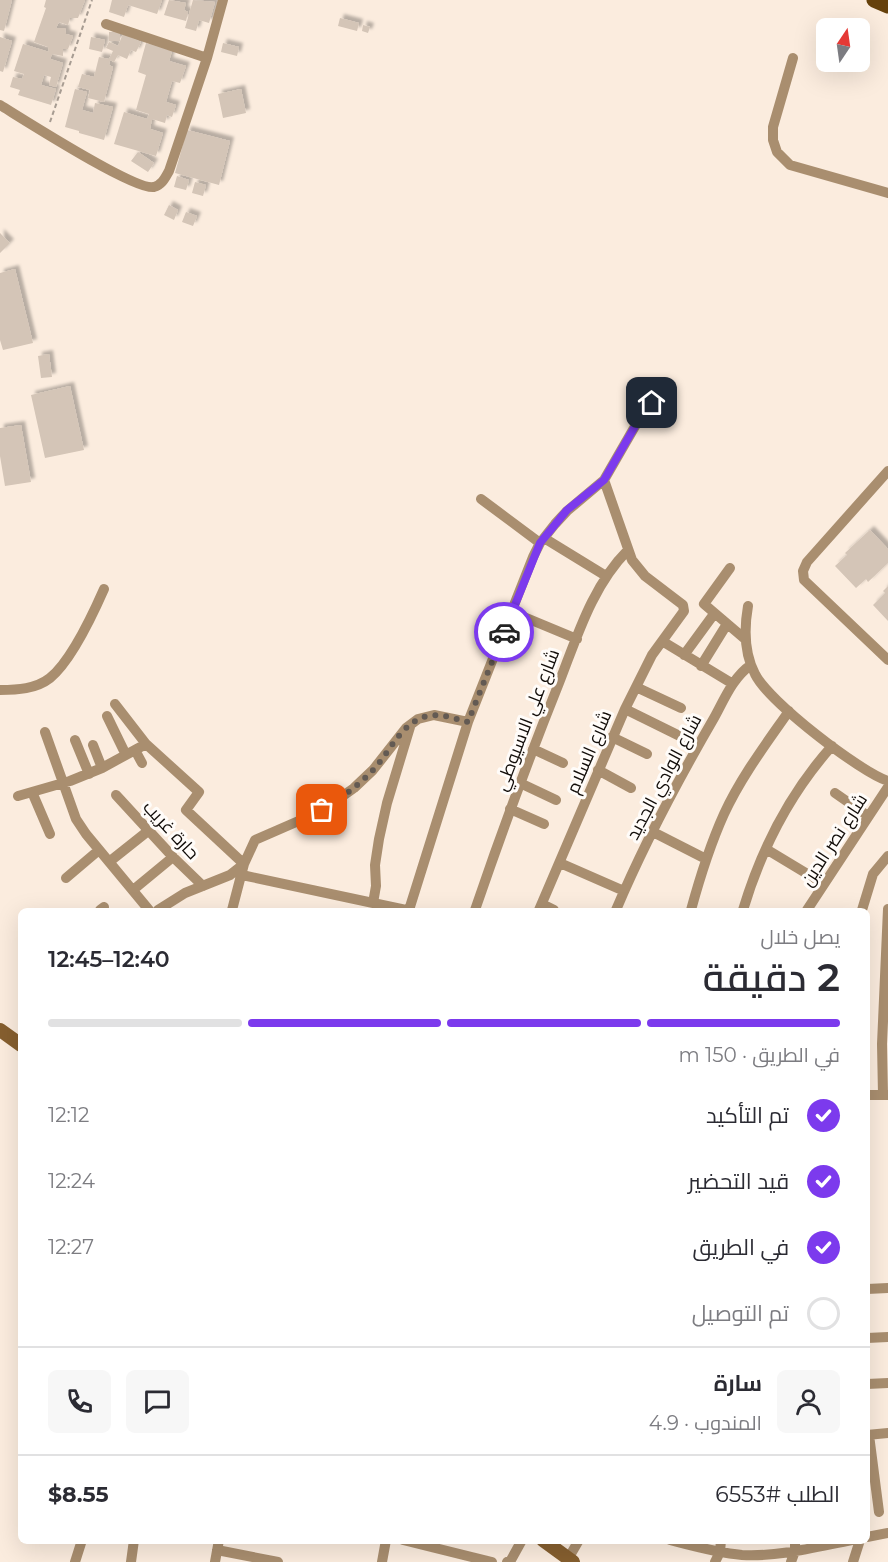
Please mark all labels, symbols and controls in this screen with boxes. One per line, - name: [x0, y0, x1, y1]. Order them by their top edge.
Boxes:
- north arrow: [816, 18, 870, 72]
- map controls: [816, 18, 870, 72]
- pin: [626, 377, 677, 428]
- icon: home: [635, 386, 668, 419]
- courier: [474, 602, 534, 662]
- icon: car: [488, 616, 521, 649]
- street label: شارع علي الاسيوطي: [490, 646, 567, 795]
- street label: شارع السلام: [562, 707, 617, 797]
- street label: شارع الوادي الجديد: [622, 711, 709, 845]
- pin: [296, 784, 347, 835]
- street label: شارع نصر الدين: [796, 790, 873, 891]
- icon: bag: [305, 793, 338, 826]
- street label: حارة غريب: [138, 796, 204, 864]
- text: يصل خلال: [761, 925, 840, 949]
- text: 12:40–12:45: [48, 946, 170, 973]
- text: 2 دقيقة: [703, 953, 840, 1001]
- text: في الطريق · 150 m: [678, 1043, 840, 1067]
- icon: check: [807, 1099, 840, 1132]
- text: تم التأكيد: [706, 1102, 789, 1129]
- text: 12:12: [48, 1103, 89, 1127]
- icon: check: [807, 1165, 840, 1198]
- text: قيد التحضير: [688, 1168, 789, 1195]
- text: 12:24: [48, 1169, 95, 1193]
- icon: check: [807, 1231, 840, 1264]
- text: في الطريق: [692, 1234, 789, 1261]
- text: 12:27: [48, 1235, 94, 1259]
- text: تم التوصيل: [692, 1300, 789, 1327]
- button: phone: [48, 1370, 111, 1433]
- button: chat: [126, 1370, 189, 1433]
- text: سارة: [714, 1370, 762, 1397]
- button: person: [777, 1370, 840, 1433]
- text: المندوب · 4.9: [649, 1411, 762, 1435]
- text: $8.55: [48, 1481, 109, 1508]
- text: الطلب #6553: [715, 1481, 840, 1508]

